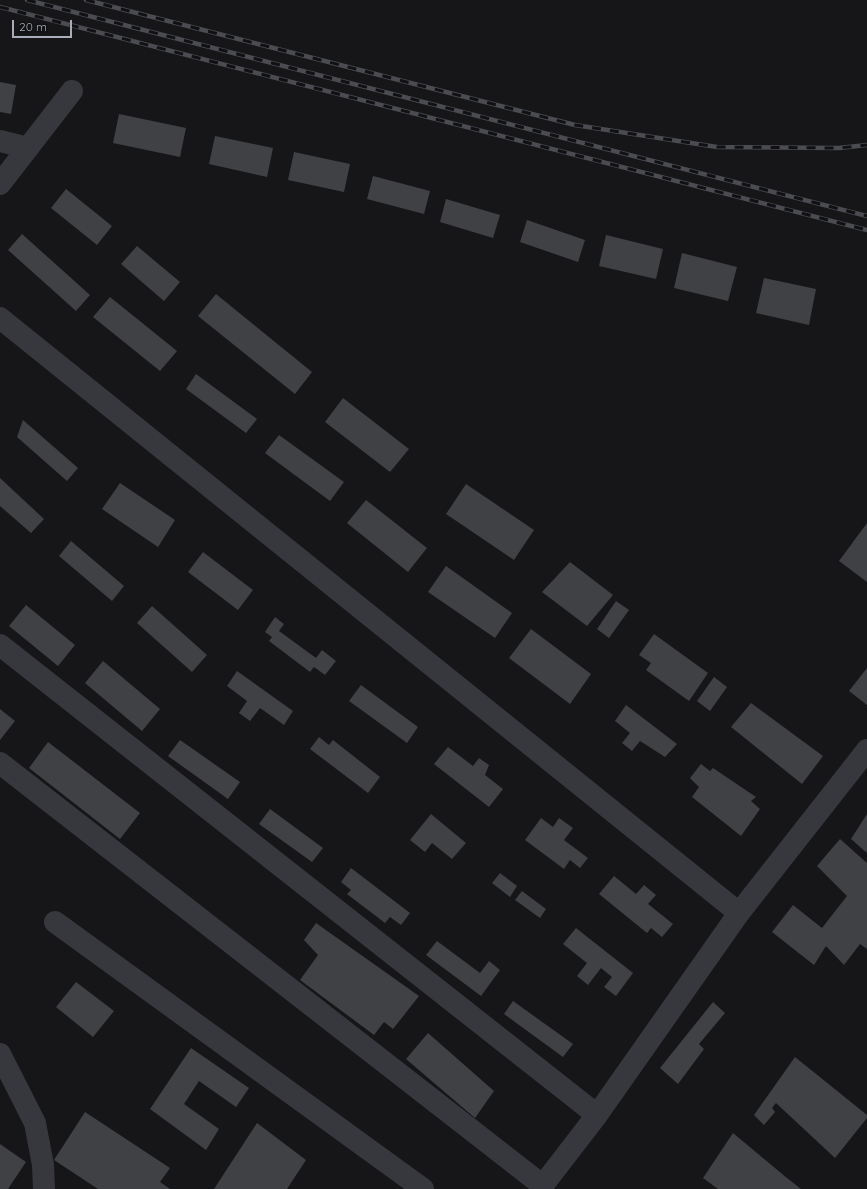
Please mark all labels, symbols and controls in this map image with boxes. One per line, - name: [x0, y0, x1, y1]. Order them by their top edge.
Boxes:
- scale bar: [14, 12, 74, 38]
- text: 20 m: [19, 19, 47, 34]

